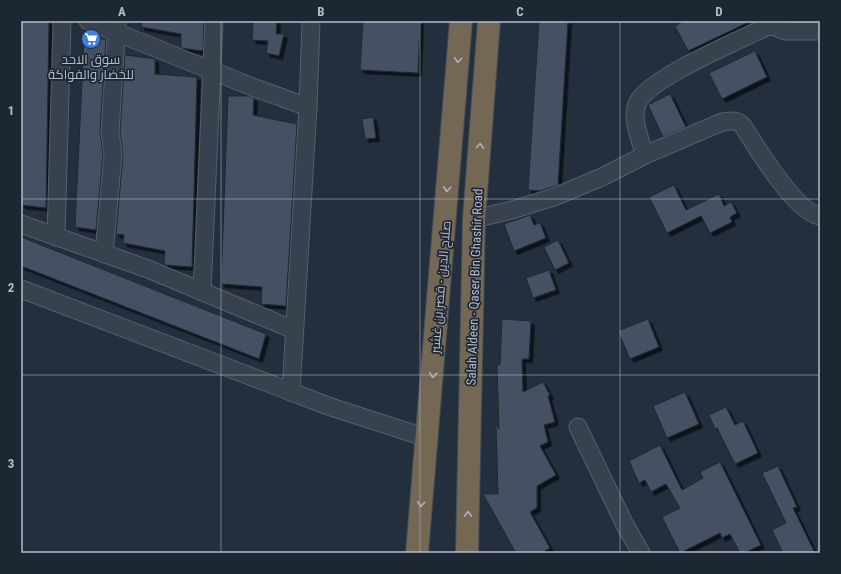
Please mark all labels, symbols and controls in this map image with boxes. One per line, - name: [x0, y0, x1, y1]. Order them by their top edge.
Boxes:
- text: A: [118, 4, 126, 19]
- text: B: [317, 4, 325, 19]
- text: C: [516, 4, 524, 19]
- text: D: [715, 4, 723, 19]
- supermarket icon: سوق الاحد للخضار والفواكة: [80, 28, 102, 50]
- place label: سوق الاحد للخضار والفواكة: [48, 52, 134, 82]
- one-way arrow: [453, 57, 462, 63]
- text: 1: [8, 103, 14, 118]
- one-way arrow: [475, 143, 484, 149]
- one-way arrow: [443, 186, 452, 192]
- street label: Salah Aldeen - Qaser Bin Ghashir Road: [464, 188, 485, 386]
- street label: صلاح الدين - قصر بن غشير: [427, 220, 455, 355]
- text: 2: [8, 280, 15, 295]
- one-way arrow: [428, 372, 437, 378]
- text: 3: [8, 456, 14, 471]
- one-way arrow: [417, 501, 426, 507]
- one-way arrow: [464, 511, 472, 517]

